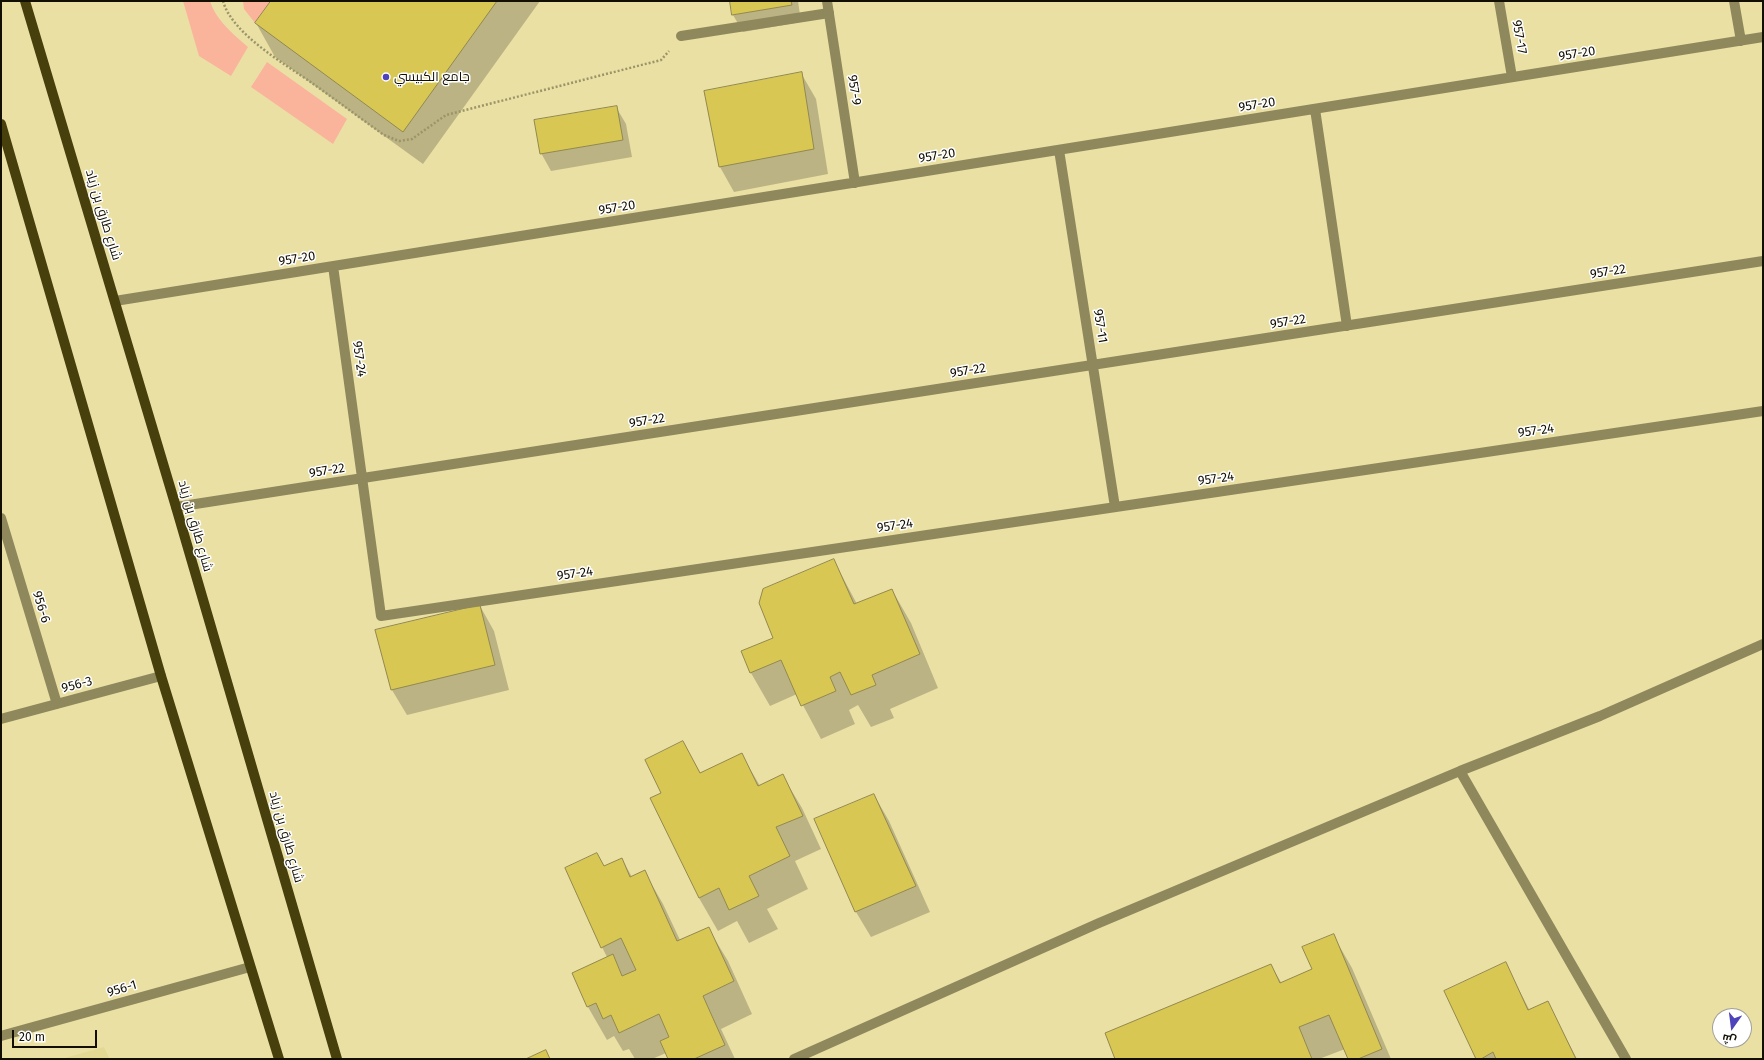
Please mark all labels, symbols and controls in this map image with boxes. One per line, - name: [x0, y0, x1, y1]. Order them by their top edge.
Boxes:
- street label: 957-17: [1508, 19, 1530, 55]
- street label: 957-20: [1558, 43, 1596, 65]
- place label: جامع الكبيسي: [394, 69, 470, 85]
- marker: جامع الكبيسي: [381, 72, 391, 82]
- street label: 957-9: [844, 74, 864, 106]
- street label: 957-20: [1238, 94, 1276, 116]
- street label: 957-20: [918, 145, 956, 167]
- street label: شارع طارق بن زياد: [82, 168, 124, 262]
- street label: 957-20: [598, 197, 636, 219]
- street label: 957-20: [278, 248, 316, 270]
- street label: 957-22: [1589, 261, 1627, 283]
- street label: 957-11: [1090, 308, 1110, 344]
- street label: 957-22: [1269, 311, 1307, 333]
- street label: 957-24: [349, 340, 369, 378]
- street label: 957-22: [949, 360, 987, 382]
- street label: 957-22: [628, 410, 666, 432]
- street label: 957-24: [1517, 421, 1555, 441]
- street label: 957-22: [308, 460, 346, 482]
- street label: 957-24: [1197, 469, 1235, 489]
- street label: شارع طارق بن زياد: [175, 479, 215, 573]
- street label: 957-24: [876, 516, 914, 536]
- street label: 957-24: [556, 564, 594, 584]
- street label: 956-6: [29, 589, 53, 625]
- street label: 956-3: [60, 673, 94, 697]
- street label: شارع طارق بن زياد: [266, 790, 306, 884]
- street label: 956-1: [105, 977, 139, 1001]
- north arrow: [1712, 1008, 1752, 1048]
- scale bar: [14, 1022, 99, 1048]
- text: 20 m: [19, 1030, 45, 1044]
- text: ش: [1721, 1031, 1738, 1047]

